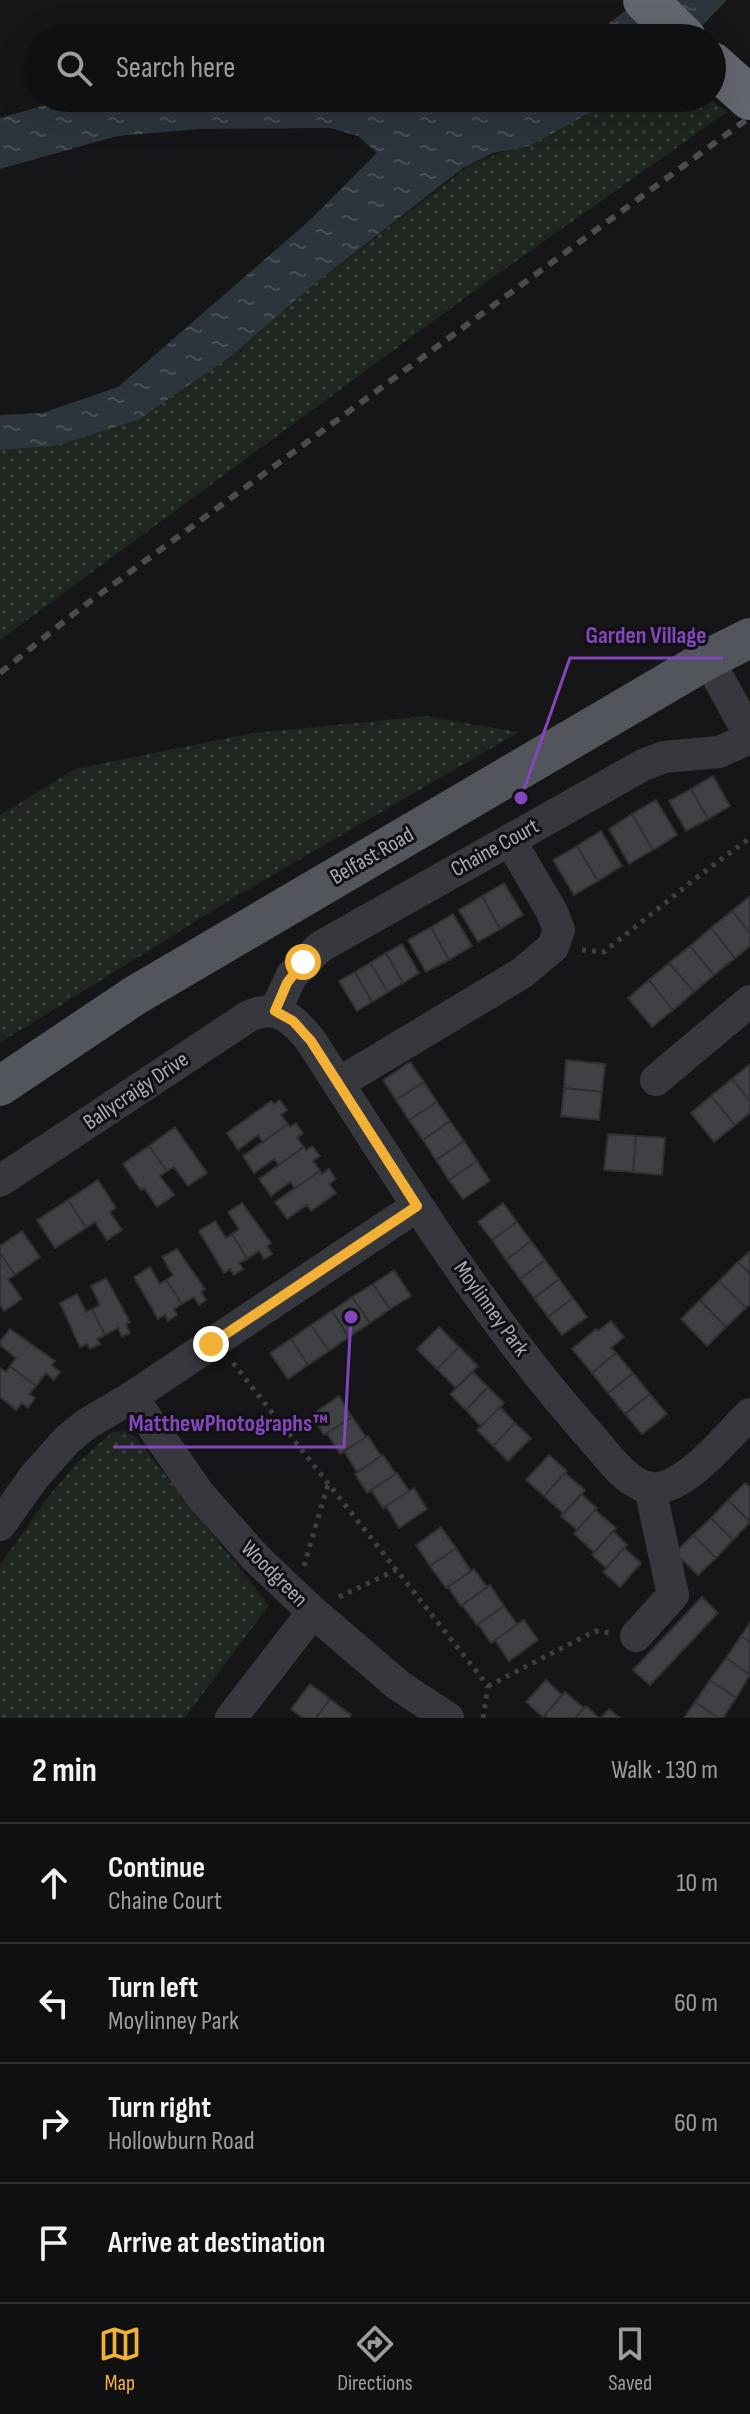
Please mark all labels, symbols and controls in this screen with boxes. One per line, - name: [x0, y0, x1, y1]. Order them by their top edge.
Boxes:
- search box: [24, 24, 726, 112]
- icon: search: [52, 46, 96, 90]
- text: Search here: [116, 50, 235, 86]
- callout: Garden Village: [570, 610, 723, 658]
- text: Garden Village: [586, 621, 707, 650]
- street label: Chaine Court: [446, 813, 544, 883]
- street label: Belfast Road: [325, 821, 419, 891]
- route start: [285, 944, 321, 980]
- street label: Ballycraigy Drive: [78, 1046, 194, 1136]
- street label: Moylinney Park: [447, 1256, 535, 1362]
- route end: [193, 1326, 229, 1362]
- callout: MatthewPhotographs™: [113, 1399, 344, 1447]
- text: MatthewPhotographs™: [129, 1409, 327, 1438]
- street label: Woodgreen: [235, 1535, 313, 1613]
- text: 2 min: [32, 1750, 97, 1791]
- text: Walk · 130 m: [611, 1755, 718, 1786]
- text: Continue: [108, 1850, 205, 1886]
- icon: ahead: [32, 1861, 76, 1905]
- text: 10 m: [676, 1868, 718, 1899]
- text: Chaine Court: [108, 1886, 222, 1917]
- text: Turn left: [108, 1970, 198, 2006]
- icon: left: [32, 1981, 76, 2025]
- text: 60 m: [674, 1988, 718, 2019]
- text: Moylinney Park: [108, 2006, 239, 2037]
- text: Turn right: [108, 2090, 211, 2126]
- icon: right: [32, 2101, 76, 2145]
- text: 60 m: [674, 2108, 718, 2139]
- text: Hollowburn Road: [108, 2126, 255, 2157]
- icon: arrive: [32, 2221, 76, 2265]
- text: Arrive at destination: [108, 2225, 325, 2261]
- tab: Map: [98, 2322, 142, 2397]
- tab: Directions: [337, 2322, 413, 2397]
- tab: Saved: [608, 2322, 652, 2397]

